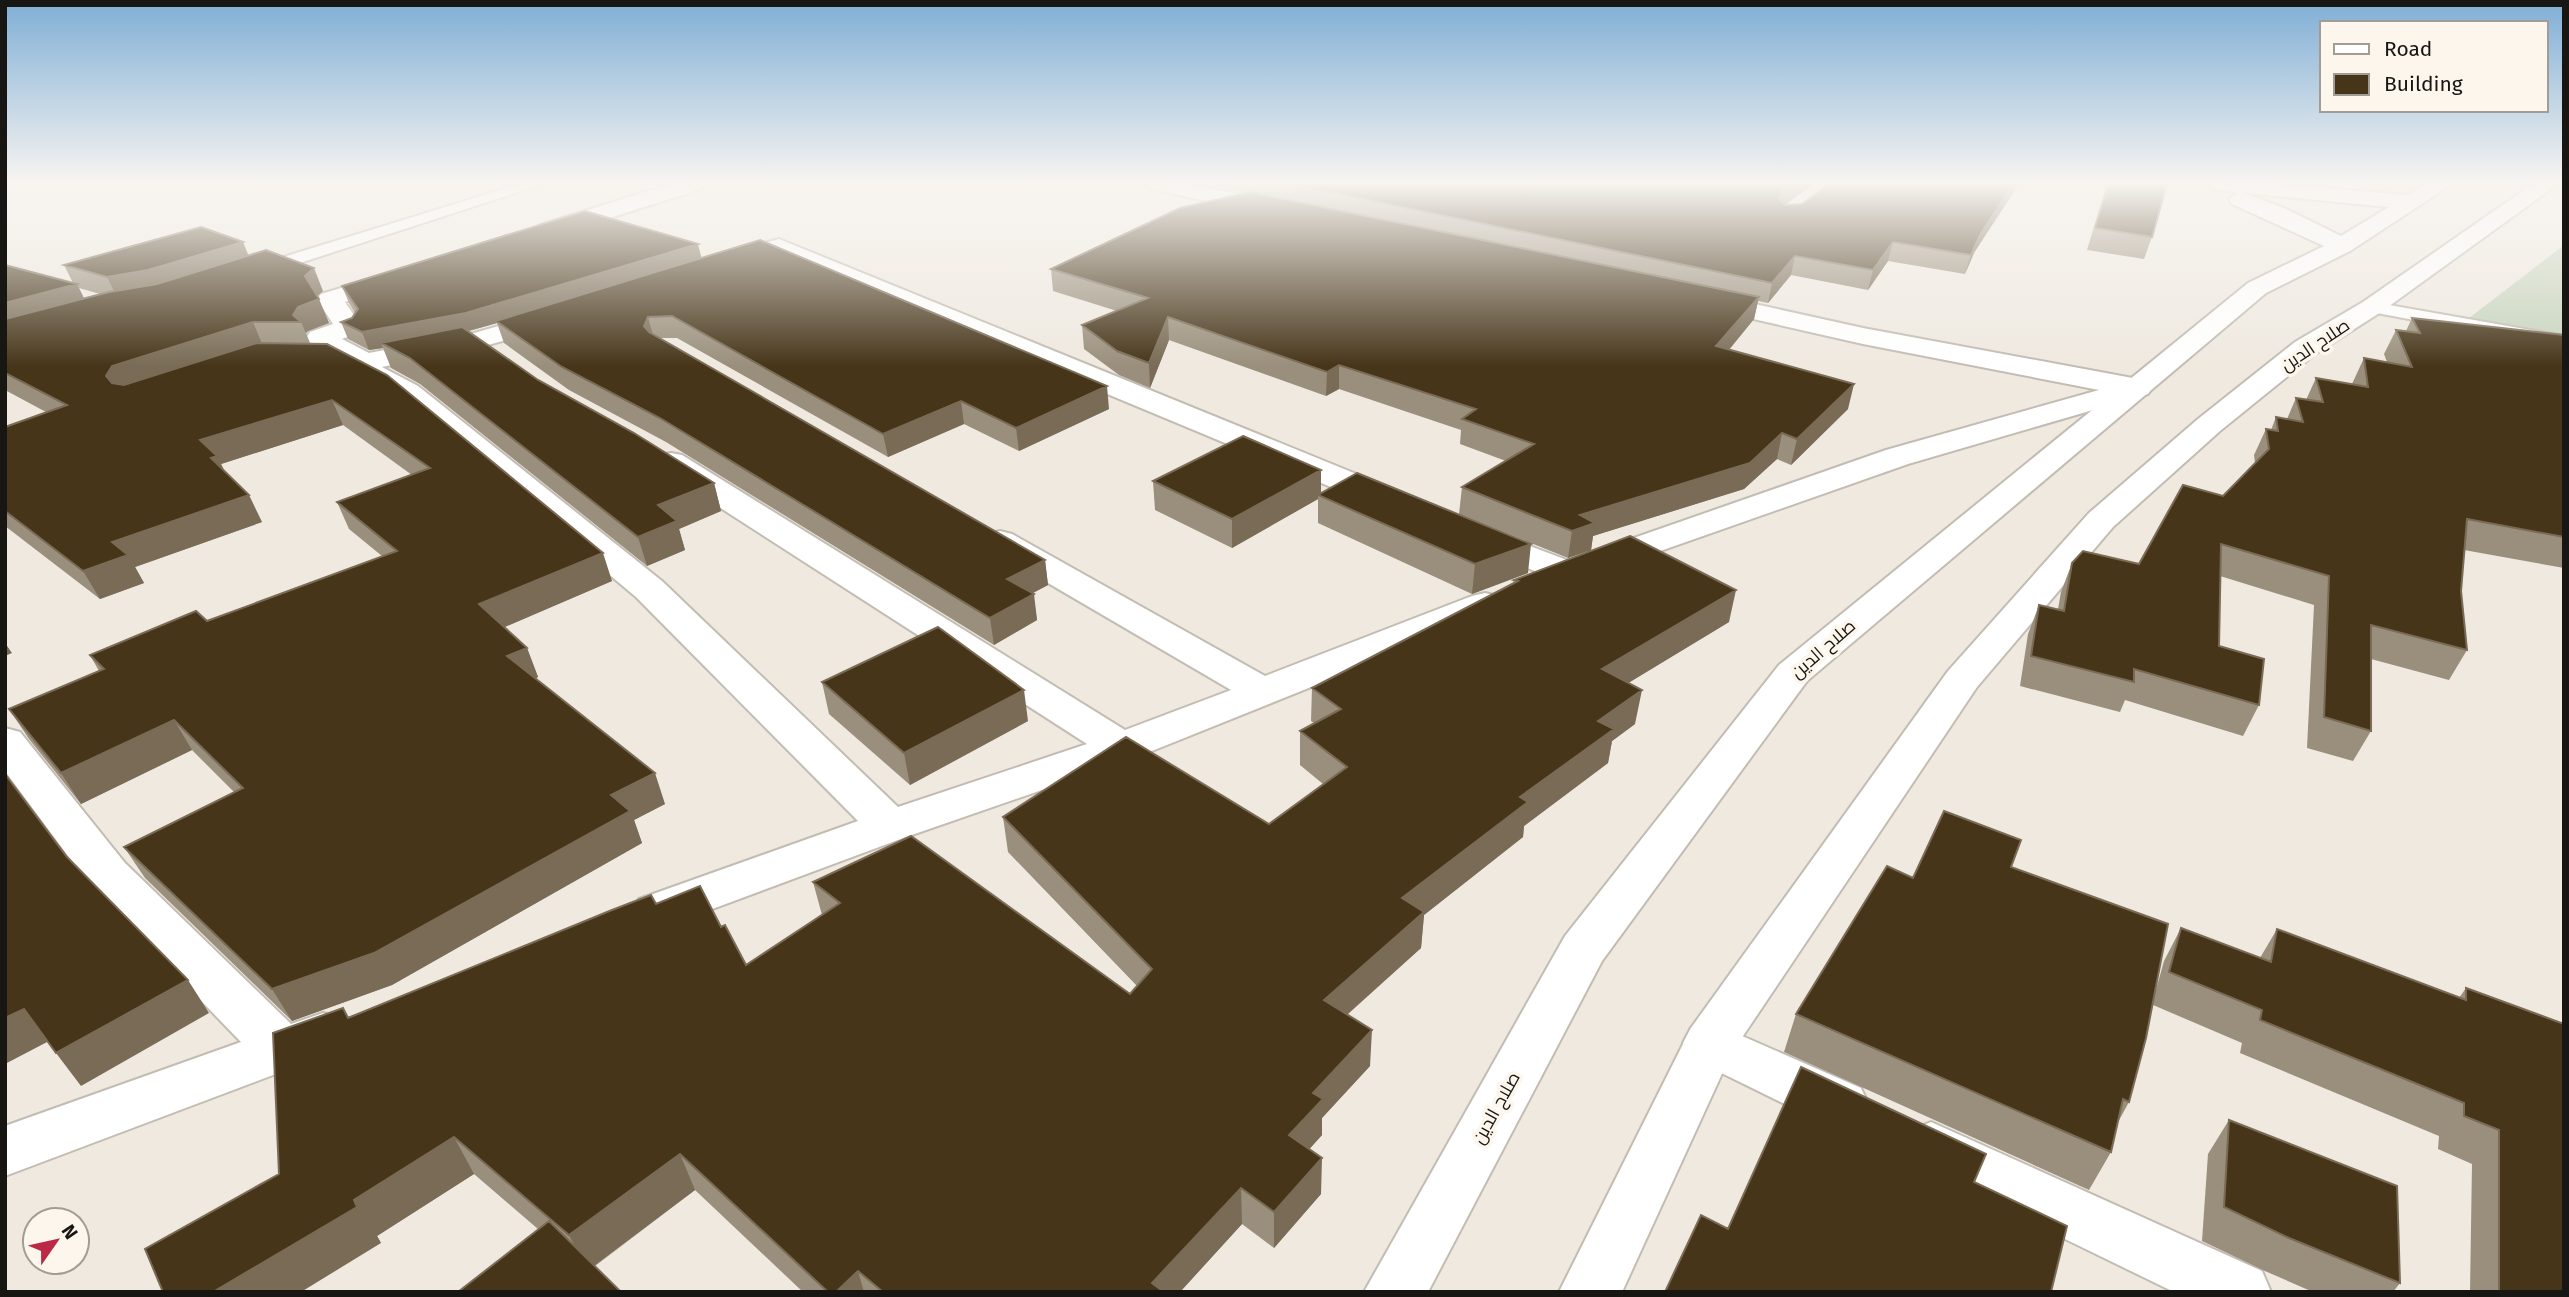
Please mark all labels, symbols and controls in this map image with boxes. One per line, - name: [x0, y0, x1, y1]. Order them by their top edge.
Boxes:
- legend: [2320, 21, 2548, 112]
- text: Road: [2384, 36, 2432, 62]
- text: Building: [2384, 71, 2463, 97]
- street label: صلاح الدين: [2276, 314, 2354, 377]
- street label: صلاح الدين: [1786, 615, 1861, 684]
- street label: صلاح الدين: [1467, 1068, 1526, 1148]
- north arrow: [21, 1206, 91, 1276]
- text: N: [57, 1220, 83, 1243]

